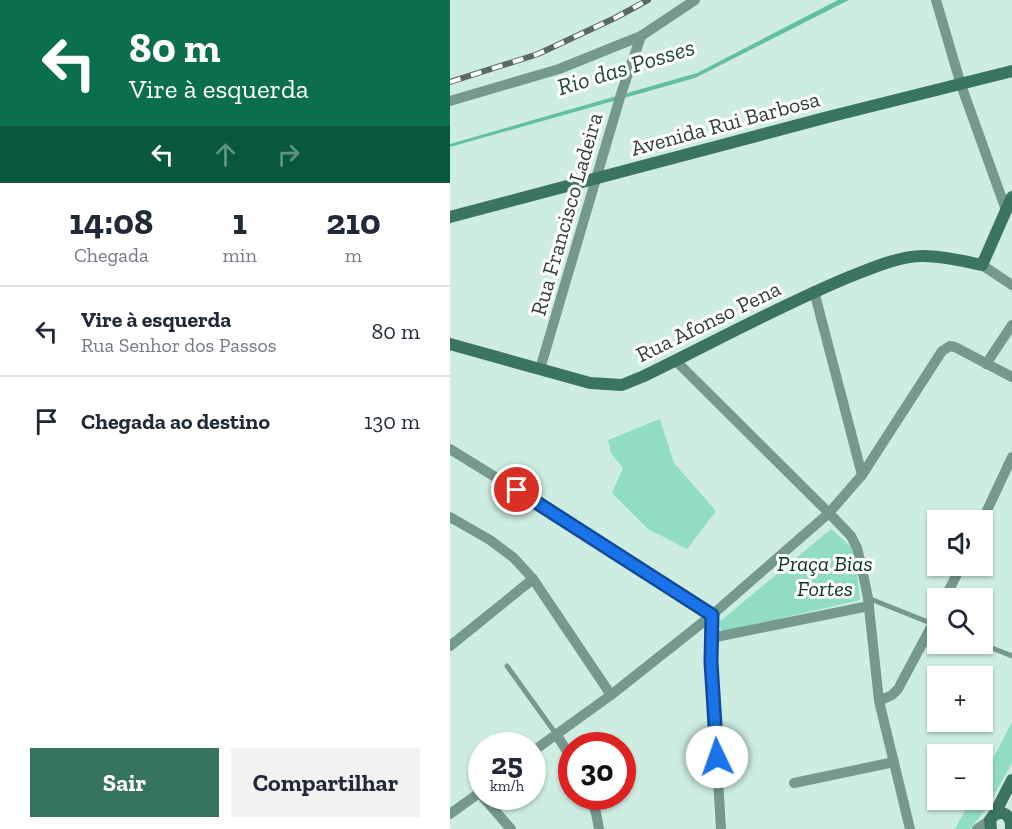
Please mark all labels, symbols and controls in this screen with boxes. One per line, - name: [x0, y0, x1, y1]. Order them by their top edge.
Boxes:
- text: 80 m: [129, 22, 220, 73]
- icon: left: [30, 24, 108, 102]
- water label: Rio das Posses: [554, 32, 698, 101]
- text: Vire à esquerda: [129, 73, 309, 105]
- street label: Avenida Rui Barbosa: [628, 85, 823, 162]
- street label: Rua Francisco Ladeira: [525, 109, 608, 319]
- icon: left: [146, 138, 179, 171]
- icon: ahead: [209, 138, 242, 171]
- icon: right: [272, 138, 305, 171]
- text: 14:08: [69, 200, 153, 243]
- text: 1: [232, 200, 247, 243]
- text: 210: [326, 200, 381, 243]
- text: Chegada: [74, 243, 149, 267]
- text: min: [223, 243, 257, 267]
- text: m: [345, 243, 362, 267]
- street label: Rua Afonso Pena: [632, 275, 785, 368]
- text: Vire à esquerda: [81, 306, 231, 333]
- icon: left: [30, 315, 63, 348]
- text: 80 m: [372, 318, 420, 345]
- text: Rua Senhor dos Passos: [81, 333, 276, 357]
- icon: arrive: [30, 405, 63, 438]
- text: Chegada ao destino: [81, 408, 270, 435]
- text: 130 m: [364, 408, 420, 435]
- pin: [491, 464, 542, 515]
- icon: arrive: [500, 473, 533, 506]
- map controls: [927, 510, 993, 810]
- button: sound: [927, 510, 993, 576]
- park label: Praça Bias Fortes: [777, 550, 873, 602]
- button: search: [927, 588, 993, 654]
- button: +: [927, 666, 993, 732]
- position arrow: [685, 725, 749, 789]
- speed limit sign: 30: [558, 732, 636, 810]
- button: −: [927, 744, 993, 810]
- text: 25: [491, 746, 523, 782]
- button: Sair: [30, 748, 219, 817]
- button: Compartilhar: [231, 748, 420, 817]
- text: km/h: [490, 777, 524, 795]

